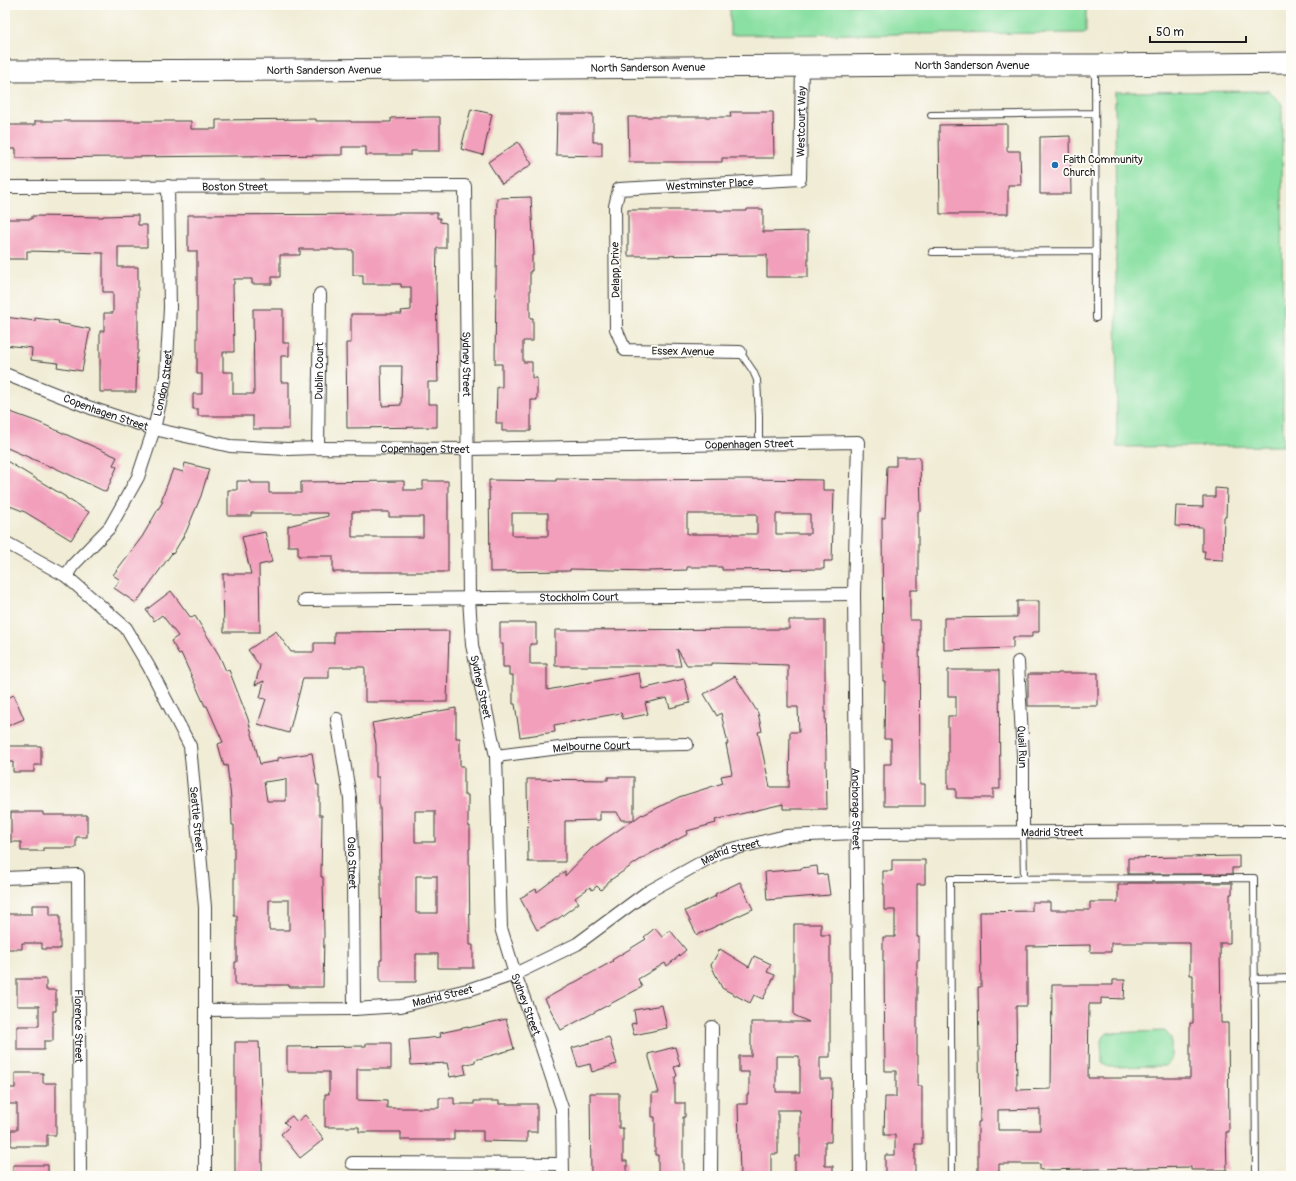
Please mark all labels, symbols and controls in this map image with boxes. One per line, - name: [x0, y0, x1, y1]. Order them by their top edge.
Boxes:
- scale bar: [1150, 18, 1246, 44]
- text: 50 m: [1156, 25, 1184, 40]
- street label: North Sanderson Avenue: [915, 59, 1030, 72]
- street label: North Sanderson Avenue: [591, 61, 706, 75]
- street label: North Sanderson Avenue: [267, 63, 382, 77]
- street label: Westcourt Way: [794, 86, 809, 157]
- place label: Faith Community Church: [1063, 153, 1143, 179]
- marker: Faith Community Church: [1050, 160, 1060, 170]
- street label: Westminster Place: [665, 176, 754, 193]
- street label: Boston Street: [202, 180, 268, 194]
- street label: Delapp Drive: [608, 241, 622, 298]
- street label: Sydney Street: [459, 331, 473, 397]
- street label: Dublin Court: [313, 342, 326, 400]
- street label: Essex Avenue: [652, 344, 715, 359]
- street label: London Street: [151, 349, 175, 418]
- street label: Copenhagen Street: [61, 392, 150, 434]
- street label: Copenhagen Street: [704, 437, 794, 452]
- street label: Copenhagen Street: [381, 442, 470, 456]
- street label: Stockholm Court: [539, 591, 619, 604]
- street label: Sydney Street: [467, 654, 494, 721]
- street label: Quail Run: [1014, 725, 1029, 768]
- street label: Melbourne Court: [552, 739, 631, 756]
- street label: Anchorage Street: [849, 768, 863, 851]
- street label: Seattle Street: [187, 786, 206, 853]
- street label: Madrid Street: [1021, 826, 1084, 839]
- street label: Oslo Street: [344, 836, 359, 890]
- street label: Madrid Street: [699, 836, 762, 868]
- street label: Sydney Street: [508, 972, 543, 1038]
- street label: Madrid Street: [411, 983, 475, 1010]
- street label: Florence Street: [72, 989, 85, 1063]

